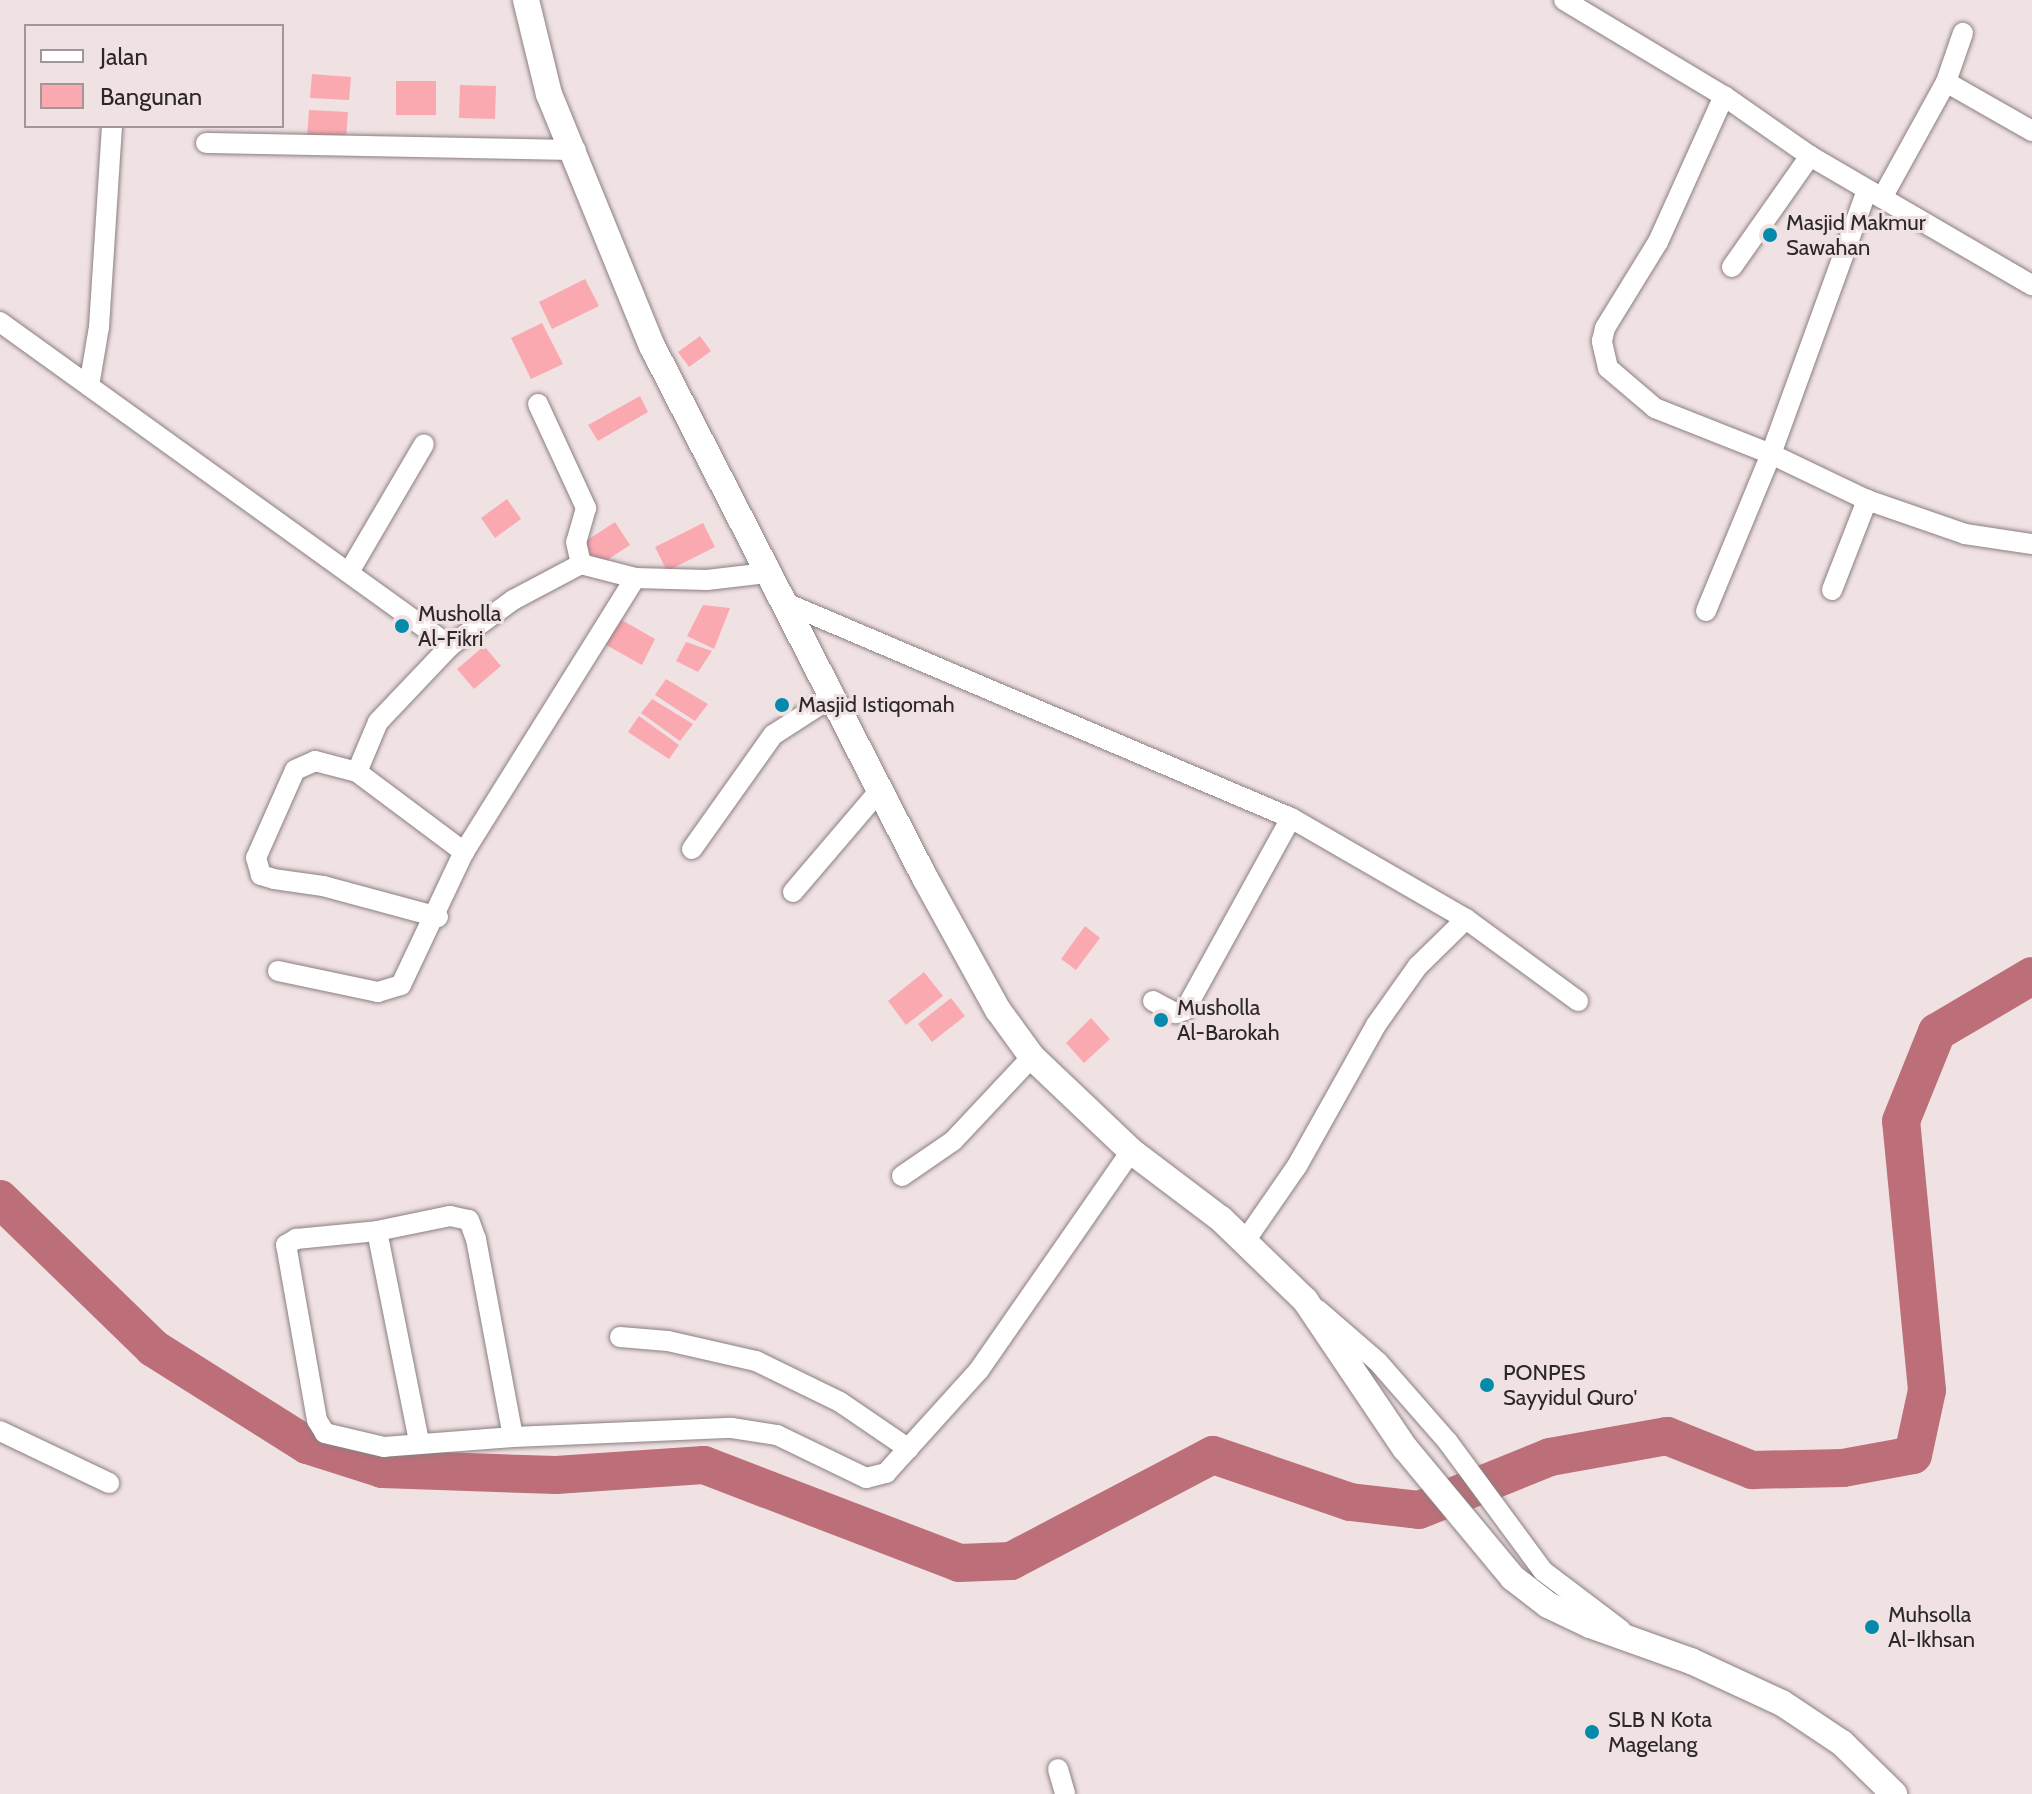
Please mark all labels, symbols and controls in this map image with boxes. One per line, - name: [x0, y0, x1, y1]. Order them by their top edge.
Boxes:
- legend: [24, 24, 284, 128]
- text: Jalan: [100, 42, 148, 71]
- text: Bangunan: [100, 82, 202, 111]
- place label: Masjid Makmur Sawahan: [1786, 209, 1926, 260]
- marker: Masjid Makmur Sawahan: [1761, 226, 1779, 244]
- place label: Musholla Al-Fikri: [418, 600, 501, 652]
- marker: Musholla Al-Fikri: [393, 617, 411, 635]
- place label: Masjid Istiqomah: [798, 692, 955, 718]
- marker: Masjid Istiqomah: [773, 696, 791, 714]
- place label: Musholla Al-Barokah: [1177, 994, 1280, 1046]
- marker: Musholla Al-Barokah: [1152, 1011, 1170, 1029]
- place label: PONPES Sayyidul Quro': [1503, 1359, 1637, 1410]
- marker: PONPES Sayyidul Quro': [1478, 1376, 1496, 1394]
- place label: Muhsolla Al-Ikhsan: [1888, 1601, 1975, 1652]
- marker: Muhsolla Al-Ikhsan: [1863, 1618, 1881, 1636]
- place label: SLB N Kota Magelang: [1608, 1706, 1712, 1758]
- marker: SLB N Kota Magelang: [1583, 1723, 1601, 1741]

